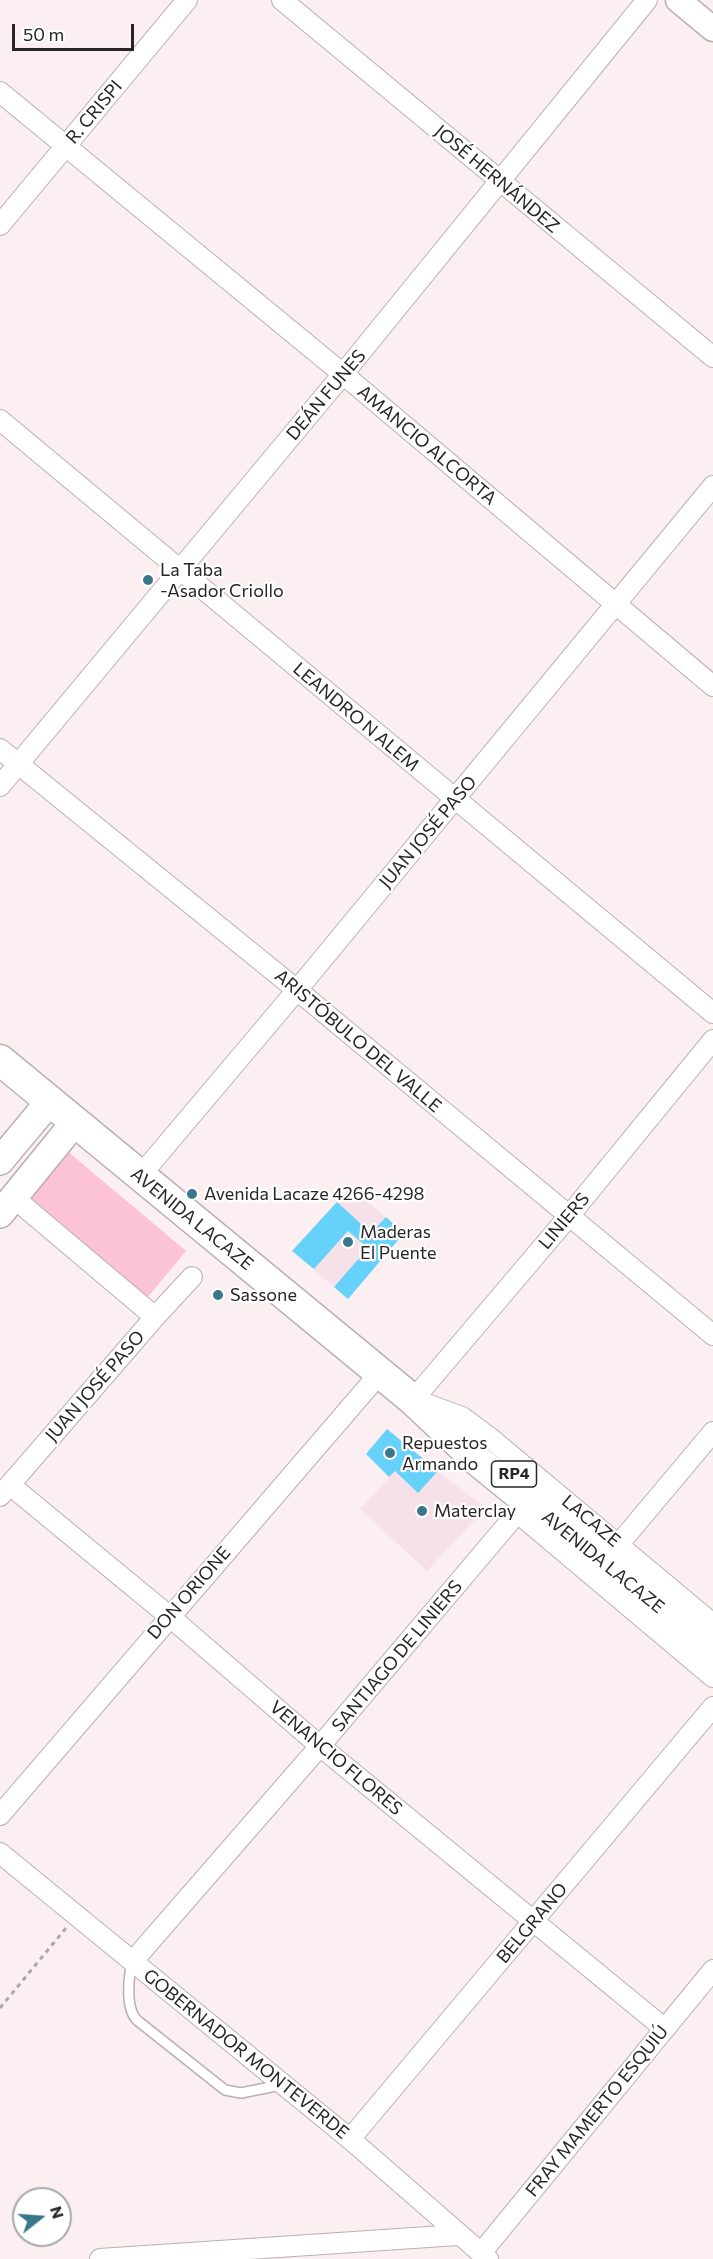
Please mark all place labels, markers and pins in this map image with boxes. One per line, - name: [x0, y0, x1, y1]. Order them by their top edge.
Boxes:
- place label: La Taba -Asador Criollo: [160, 559, 284, 602]
- marker: La Taba -Asador Criollo: [141, 573, 155, 587]
- place label: Avenida Lacaze 4266-4298: [204, 1183, 424, 1205]
- marker: Avenida Lacaze 4266-4298: [185, 1187, 199, 1201]
- place label: Maderas El Puente: [360, 1221, 437, 1264]
- marker: Maderas El Puente: [341, 1235, 355, 1249]
- place label: Sassone: [230, 1284, 297, 1306]
- marker: Sassone: [211, 1288, 225, 1302]
- place label: Repuestos Armando: [402, 1432, 487, 1474]
- marker: Repuestos Armando: [383, 1446, 397, 1460]
- place label: Materclay: [434, 1500, 516, 1522]
- marker: Materclay: [415, 1504, 429, 1518]

